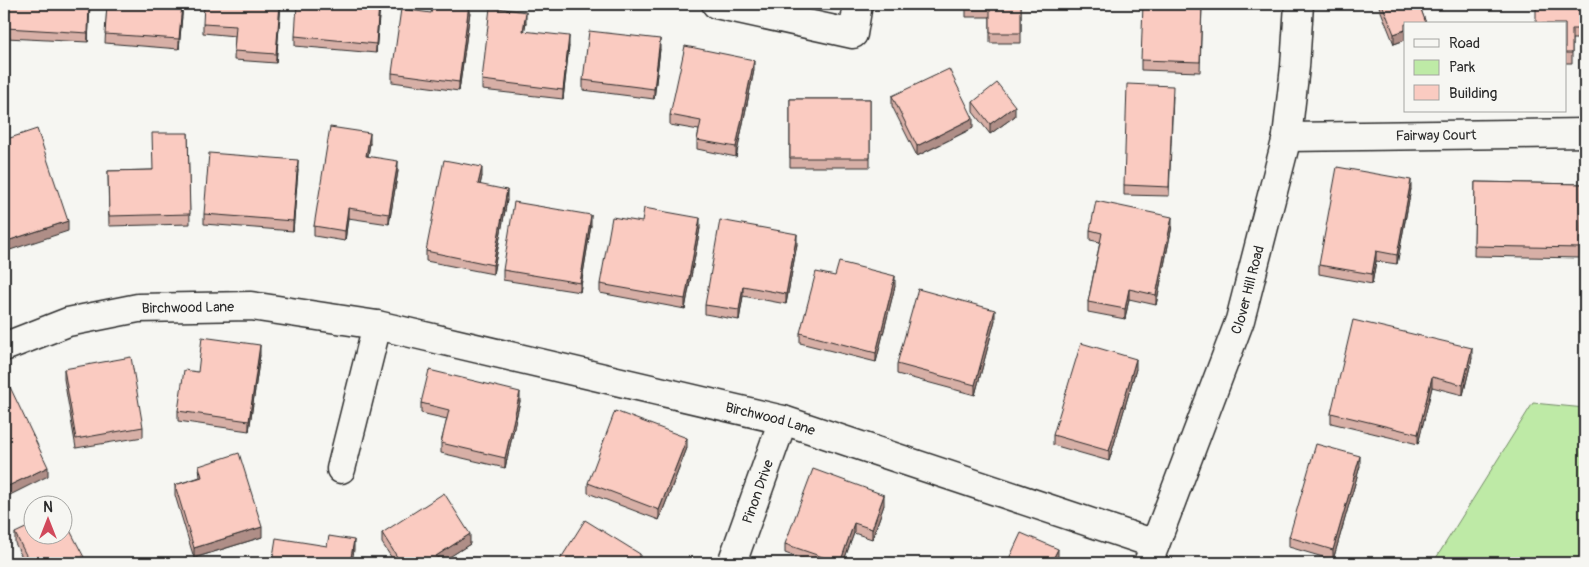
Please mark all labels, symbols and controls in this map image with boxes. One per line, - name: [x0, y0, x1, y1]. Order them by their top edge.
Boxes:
- legend: [1404, 22, 1566, 112]
- text: Road: [1449, 34, 1480, 53]
- text: Park: [1449, 58, 1476, 77]
- text: Building: [1449, 84, 1497, 103]
- street label: Fairway Court: [1396, 126, 1477, 144]
- street label: Clover Hill Road: [1227, 244, 1267, 336]
- street label: Birchwood Lane: [142, 298, 234, 316]
- street label: Birchwood Lane: [724, 398, 818, 439]
- street label: Pinon Drive: [738, 457, 777, 526]
- north arrow: [22, 494, 72, 544]
- text: N: [43, 499, 53, 516]

